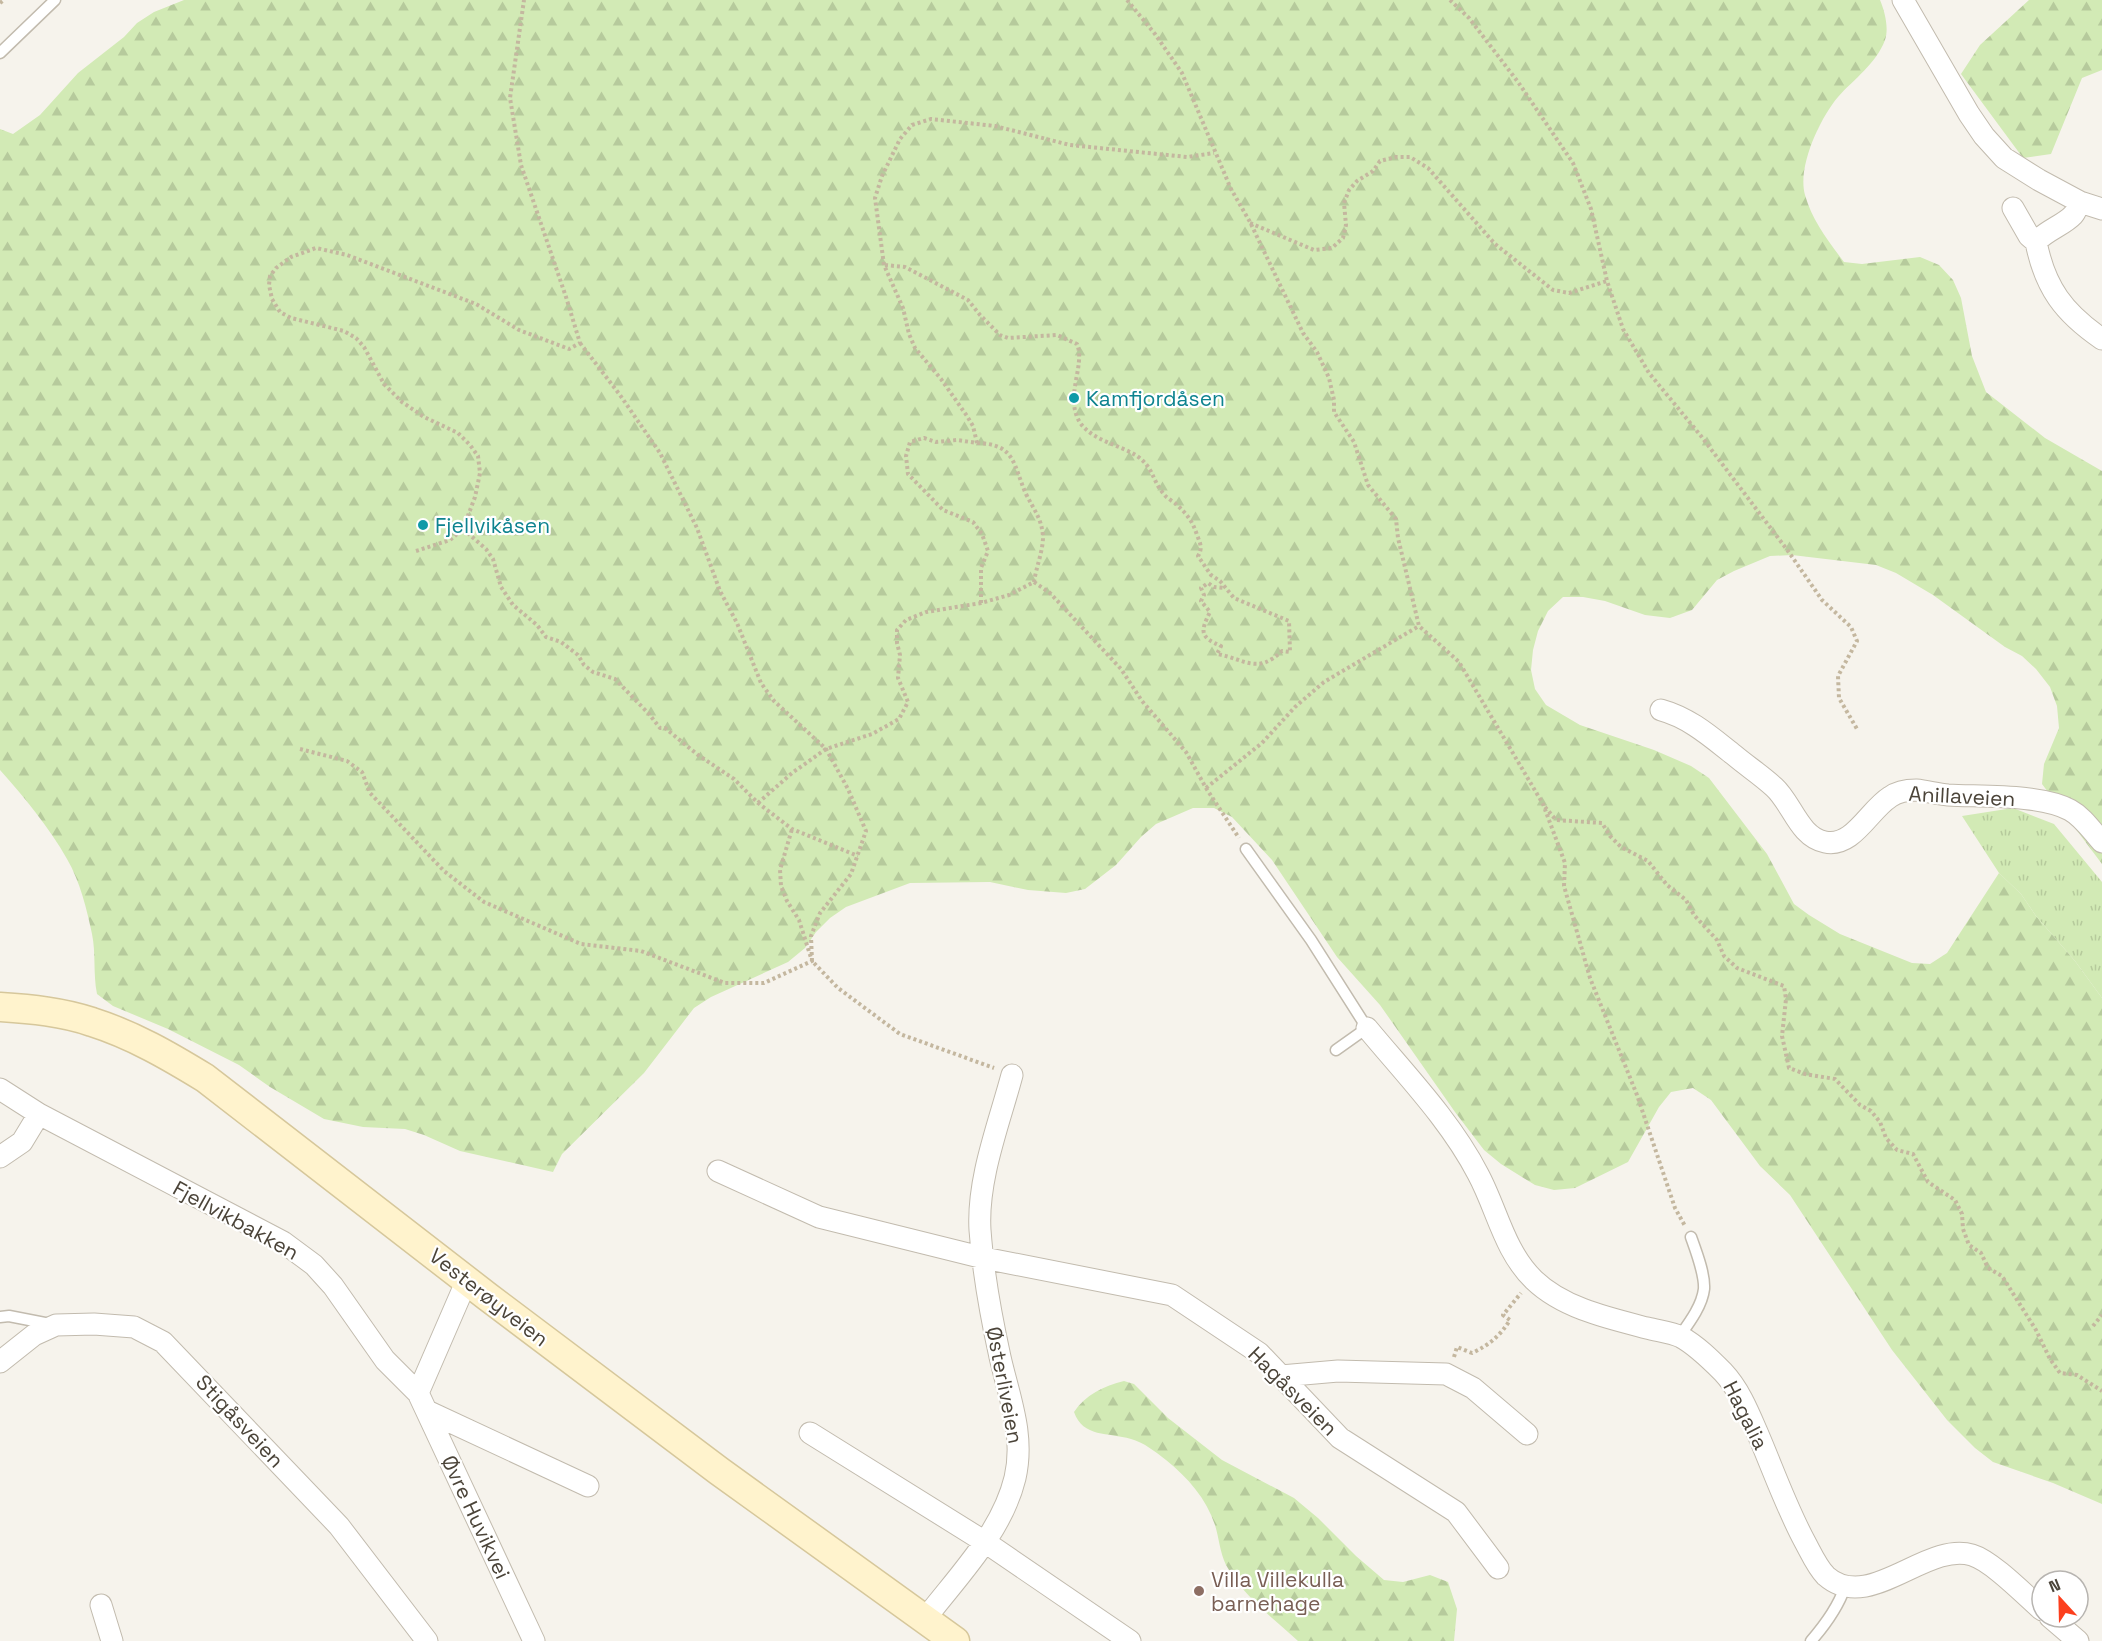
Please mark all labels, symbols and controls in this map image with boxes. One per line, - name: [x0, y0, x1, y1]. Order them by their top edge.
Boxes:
- place label: Kamfjordåsen: [1086, 385, 1225, 412]
- marker: Kamfjordåsen: [1067, 391, 1081, 405]
- place label: Fjellvikåsen: [435, 512, 550, 539]
- marker: Fjellvikåsen: [416, 518, 430, 532]
- street label: Anillaveien: [1908, 780, 2016, 812]
- street label: Fjellvikbakken: [168, 1174, 304, 1266]
- street label: Vesterøyveien: [424, 1242, 554, 1352]
- street label: Østerliveien: [980, 1324, 1030, 1446]
- street label: Hagåsveien: [1243, 1341, 1343, 1441]
- street label: Stigåsveien: [190, 1369, 290, 1473]
- street label: Hagalia: [1717, 1376, 1775, 1454]
- street label: Øvre Huvikvei: [436, 1451, 516, 1583]
- place label: Villa Villekulla barnehage: [1211, 1566, 1344, 1617]
- north arrow: [2030, 1569, 2090, 1629]
- text: N: [2046, 1574, 2063, 1597]
- marker: Villa Villekulla barnehage: [1192, 1584, 1206, 1598]

